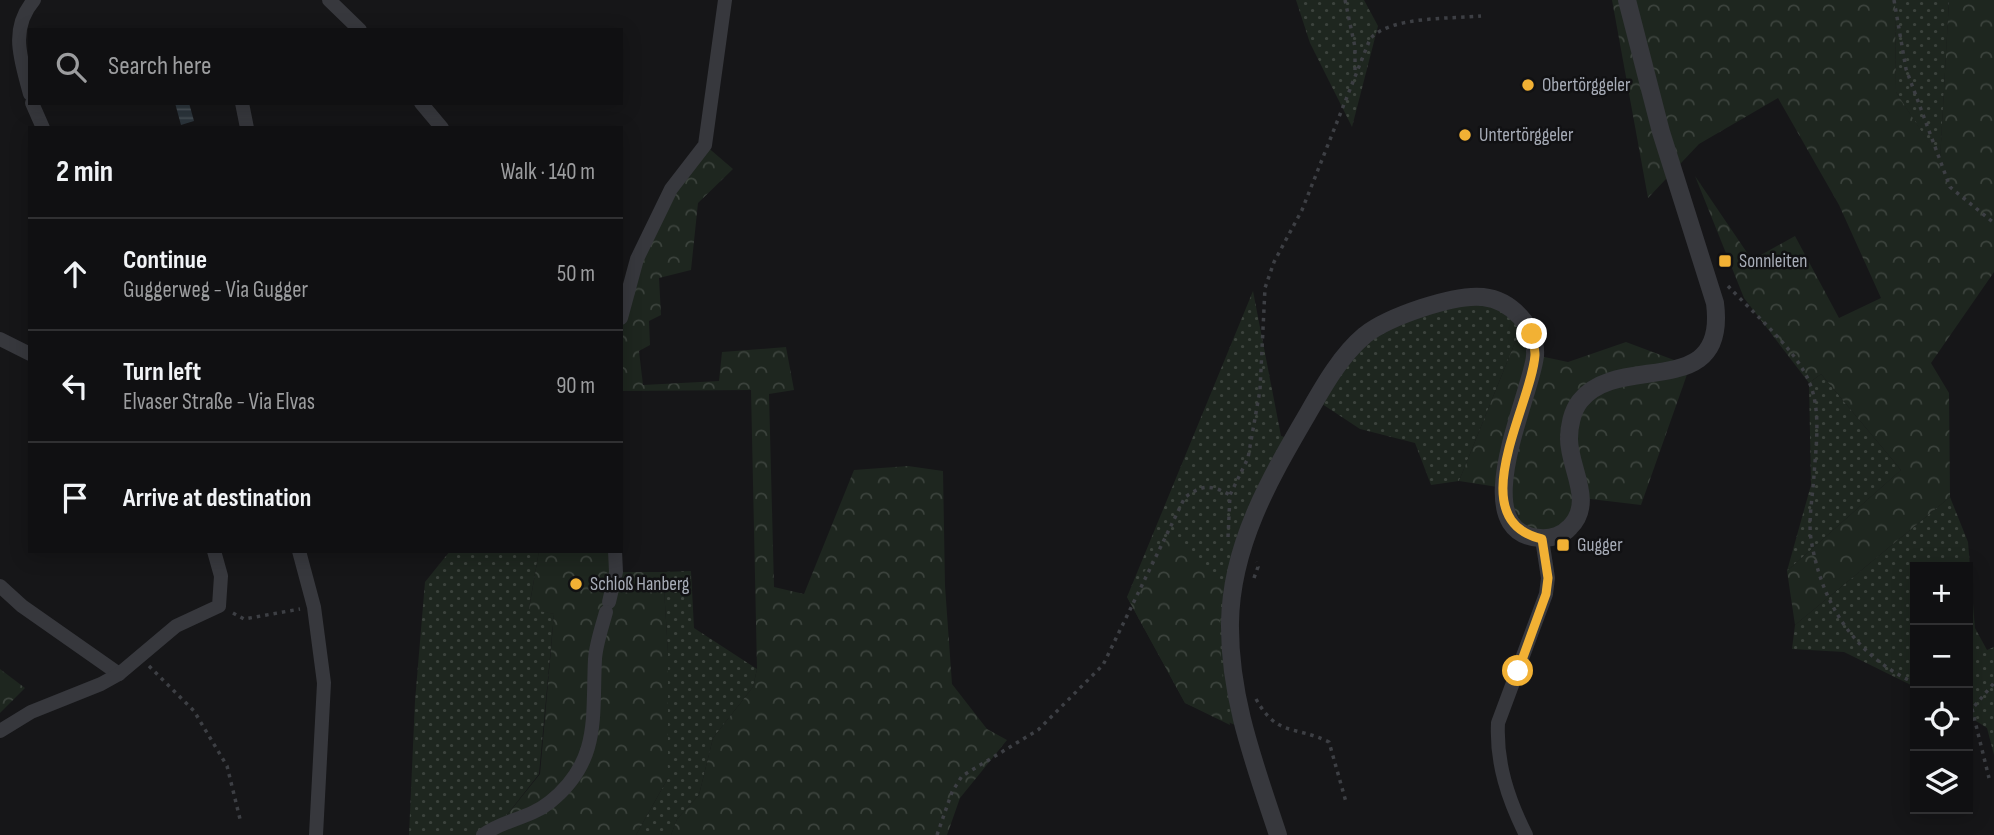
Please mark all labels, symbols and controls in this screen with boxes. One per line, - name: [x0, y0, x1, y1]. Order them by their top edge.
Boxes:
- search box: [28, 28, 623, 105]
- icon: search: [52, 48, 90, 86]
- text: Search here: [108, 51, 211, 82]
- place label: Obertörggeler: [1542, 74, 1631, 97]
- marker: Obertörggeler: [1520, 77, 1536, 93]
- place label: Untertörggeler: [1479, 124, 1574, 147]
- marker: Untertörggeler: [1457, 127, 1473, 143]
- text: 2 min: [56, 154, 113, 190]
- text: Walk · 140 m: [500, 158, 595, 186]
- text: Continue: [123, 245, 207, 276]
- place label: Sonnleiten: [1739, 250, 1807, 273]
- marker: Sonnleiten: [1717, 253, 1733, 269]
- icon: ahead: [56, 255, 94, 293]
- text: 50 m: [557, 260, 595, 288]
- text: Guggerweg - Via Gugger: [123, 276, 308, 304]
- route end: [1516, 318, 1547, 349]
- text: Turn left: [123, 357, 201, 388]
- icon: left: [56, 367, 94, 405]
- text: 90 m: [556, 372, 595, 400]
- text: Elvaser Straße - Via Elvas: [123, 388, 315, 416]
- icon: arrive: [56, 479, 94, 517]
- text: Arrive at destination: [123, 483, 311, 514]
- place label: Gugger: [1577, 534, 1623, 557]
- marker: Gugger: [1555, 537, 1571, 553]
- map controls: [1910, 562, 1973, 814]
- button: +: [1910, 562, 1973, 625]
- place label: Schloß Hanberg: [590, 573, 690, 596]
- marker: Schloß Hanberg: [568, 576, 584, 592]
- button: −: [1910, 625, 1973, 688]
- route start: [1502, 655, 1533, 686]
- button: locate: [1910, 688, 1973, 751]
- button: layers: [1910, 751, 1973, 814]

